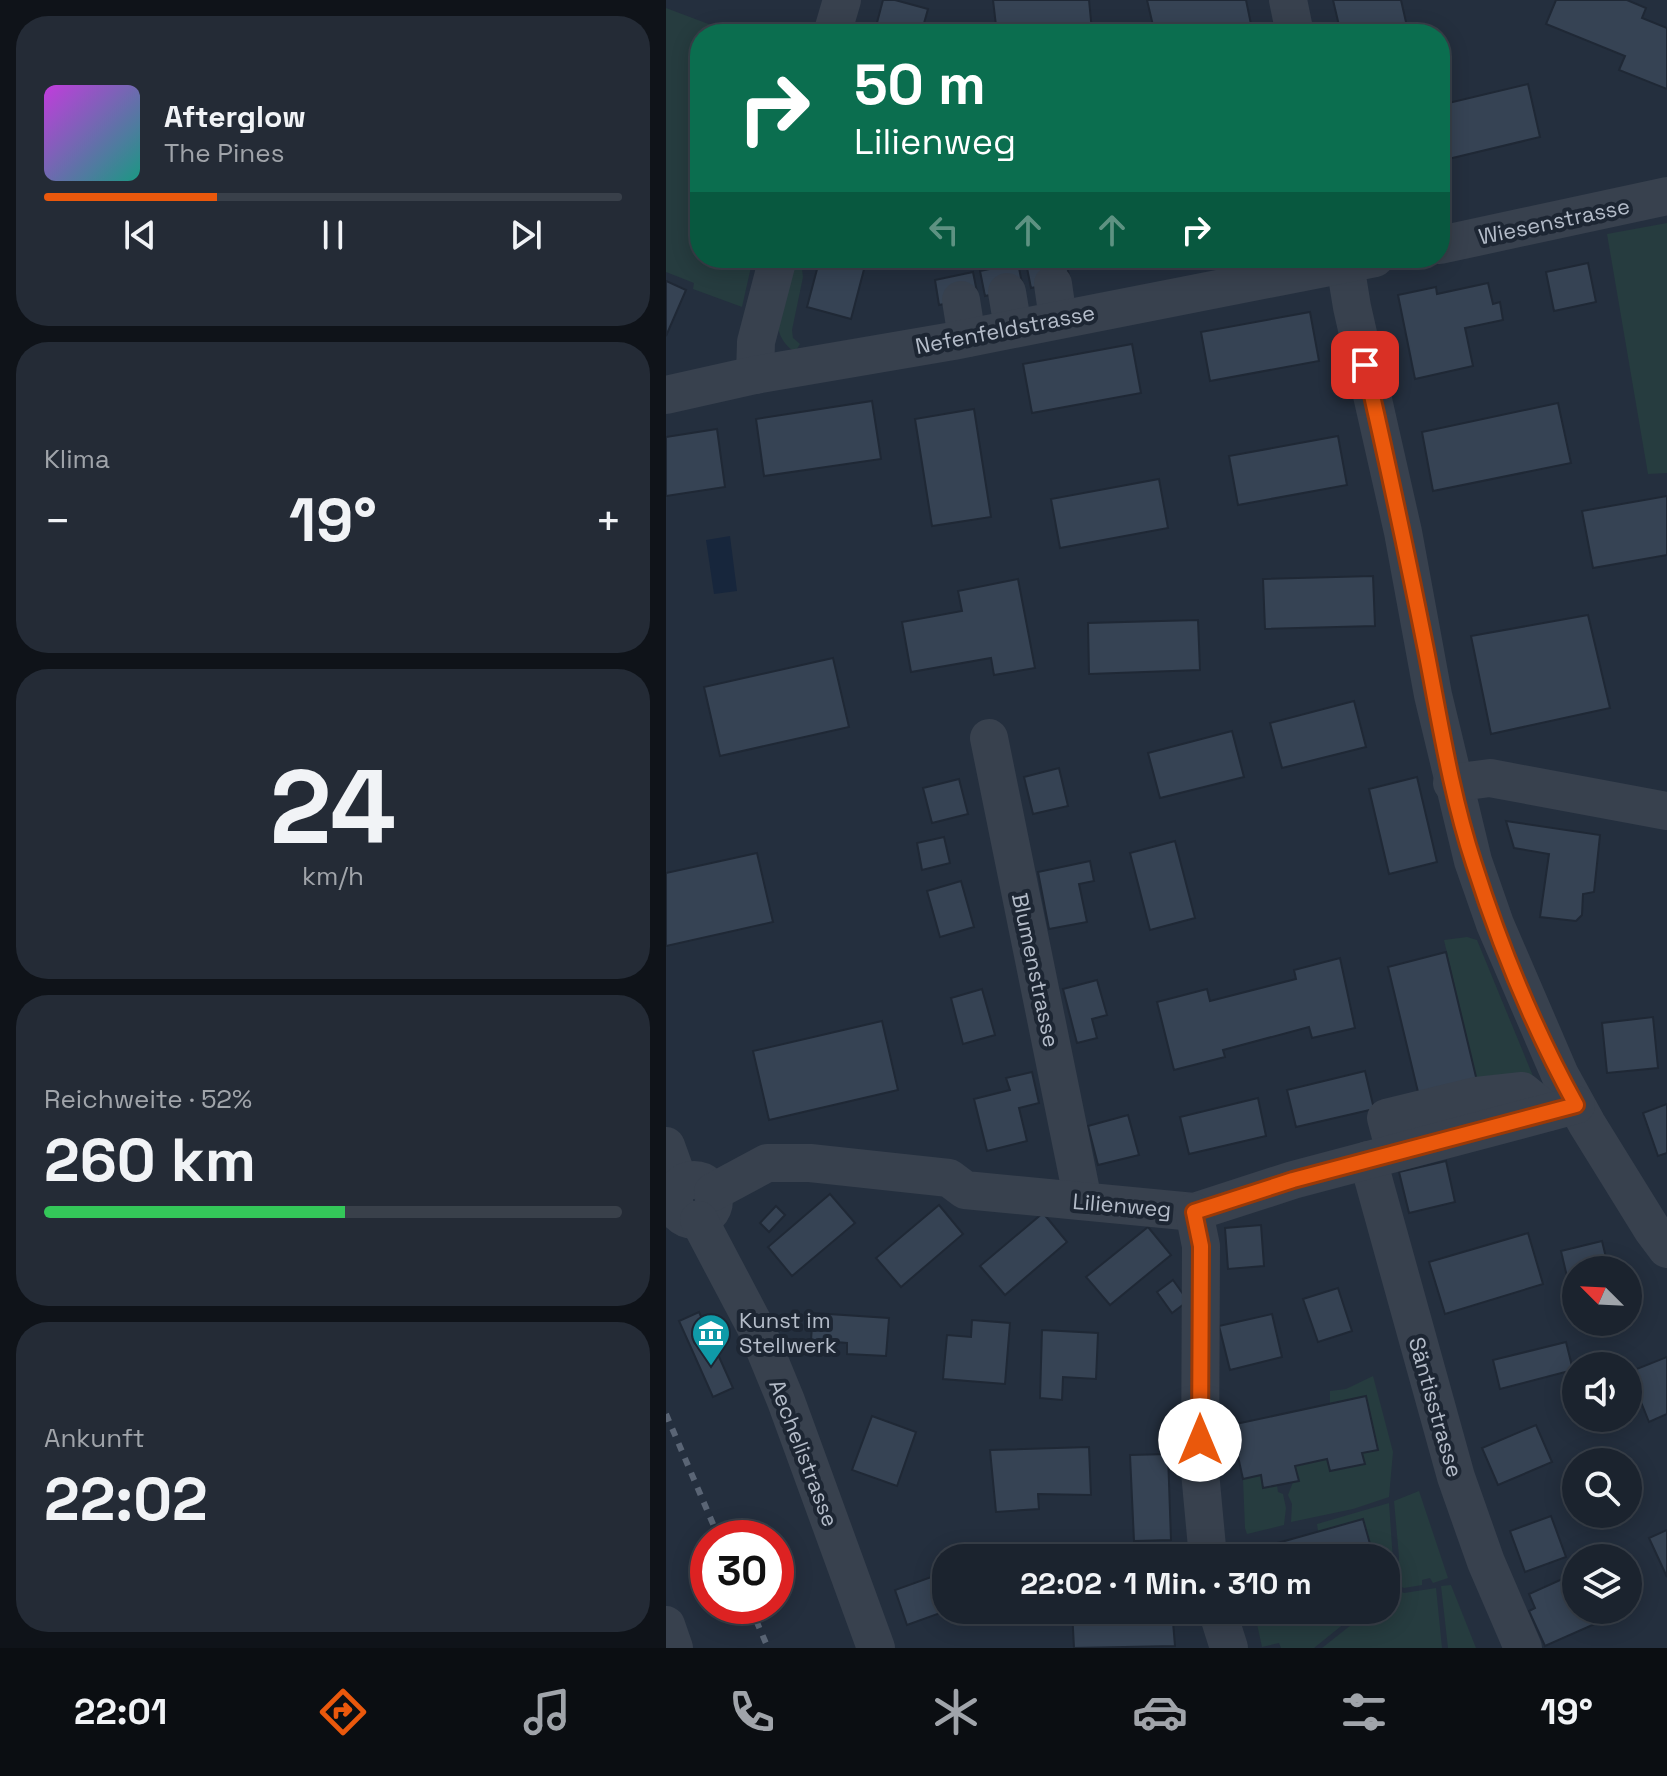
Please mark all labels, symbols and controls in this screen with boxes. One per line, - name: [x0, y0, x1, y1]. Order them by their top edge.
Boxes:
- text: 50 m: [854, 49, 986, 120]
- icon: right: [722, 56, 826, 160]
- text: Afterglow: [164, 97, 306, 136]
- text: Lilienweg: [854, 119, 1016, 165]
- text: The Pines: [164, 136, 284, 170]
- street label: Wiesenstrasse: [1476, 191, 1632, 251]
- icon: left: [922, 208, 966, 252]
- icon: ahead: [1006, 208, 1050, 252]
- icon: ahead: [1090, 208, 1134, 252]
- icon: right: [1174, 208, 1218, 252]
- icon: previous: [118, 213, 162, 257]
- icon: pause: [311, 213, 355, 257]
- icon: next: [504, 213, 548, 257]
- street label: Nefenfeldstrasse: [913, 298, 1097, 360]
- pin: [1331, 331, 1399, 399]
- icon: arrive: [1343, 343, 1387, 387]
- text: Klima: [44, 442, 110, 476]
- text: 19°: [289, 482, 377, 559]
- text: −: [44, 493, 71, 549]
- text: +: [595, 493, 622, 549]
- text: 24: [270, 741, 396, 873]
- text: km/h: [302, 859, 364, 893]
- street label: Blumenstrasse: [1006, 890, 1066, 1050]
- text: Reichweite · 52%: [44, 1082, 252, 1116]
- text: 260 km: [44, 1122, 256, 1199]
- street label: Lilienweg: [1071, 1187, 1173, 1223]
- north arrow: [1562, 1256, 1642, 1336]
- map controls: [1562, 1256, 1642, 1624]
- place label: Kunst im Stellwerk: [739, 1306, 837, 1359]
- museum icon: Kunst im Stellwerk: [690, 1312, 732, 1367]
- street label: Säntisstrasse: [1403, 1334, 1469, 1480]
- button: sound: [1562, 1352, 1642, 1432]
- street label: Aechelistrasse: [763, 1375, 845, 1531]
- position arrow: [1158, 1398, 1242, 1482]
- text: Ankunft: [44, 1421, 145, 1455]
- button: search: [1562, 1448, 1642, 1528]
- text: 22:02: [44, 1461, 208, 1538]
- speed limit sign: 30: [690, 1520, 794, 1624]
- button: layers: [1562, 1544, 1642, 1624]
- text: 22:02 · 1 Min. · 310 m: [1020, 1564, 1312, 1603]
- icon: directions: [315, 1684, 371, 1740]
- icon: music: [519, 1684, 575, 1740]
- icon: phone: [724, 1684, 780, 1740]
- icon: climate: [928, 1684, 984, 1740]
- icon: car: [1132, 1684, 1188, 1740]
- icon: filters: [1336, 1684, 1392, 1740]
- text: 22:01: [74, 1689, 167, 1735]
- text: 19°: [1540, 1689, 1593, 1735]

